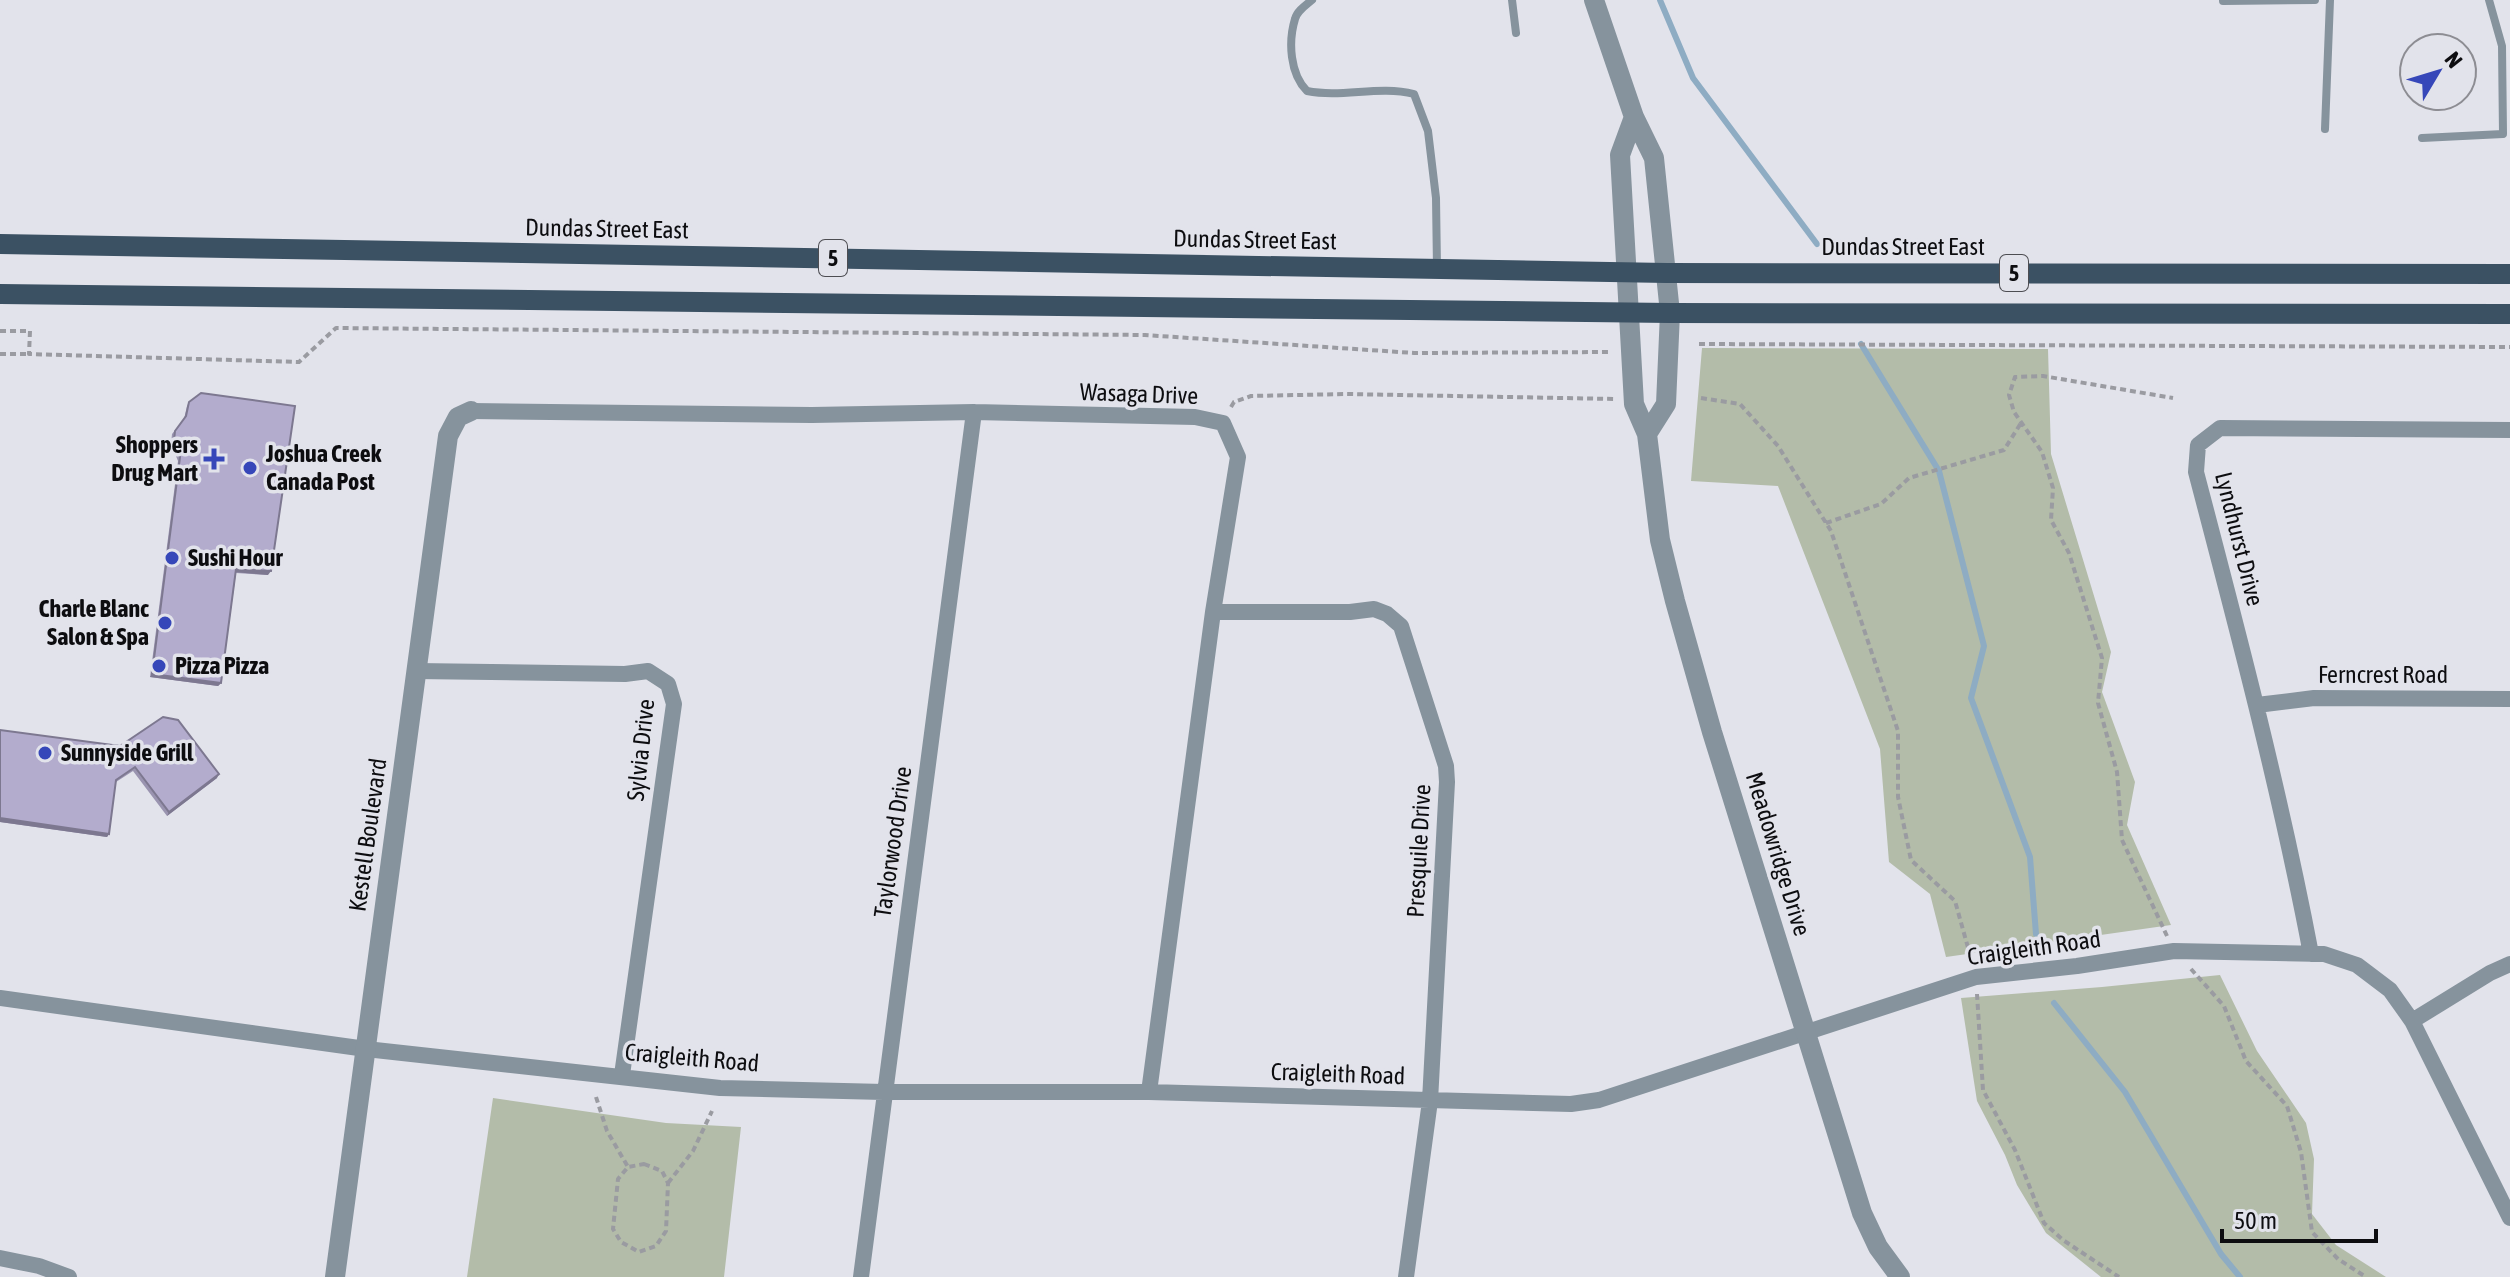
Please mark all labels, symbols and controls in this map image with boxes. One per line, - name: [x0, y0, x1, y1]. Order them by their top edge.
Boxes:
- north arrow: [2398, 32, 2478, 112]
- text: N: [2440, 47, 2468, 73]
- street label: Dundas Street East: [525, 214, 689, 243]
- street label: Dundas Street East: [1173, 225, 1337, 254]
- street label: Dundas Street East: [1821, 233, 1985, 260]
- road number: 5: [819, 240, 847, 276]
- road number: 5: [2000, 255, 2028, 291]
- street label: Wasaga Drive: [1079, 378, 1199, 409]
- place label: Shoppers Drug Mart: [111, 431, 199, 486]
- place label: Joshua Creek Canada Post: [265, 440, 382, 495]
- marker: Shoppers Drug Mart: [205, 450, 223, 468]
- marker: Joshua Creek Canada Post: [241, 459, 259, 477]
- street label: Lyndhurst Drive: [2210, 469, 2269, 609]
- place label: Sushi Hour: [188, 544, 283, 571]
- marker: Sushi Hour: [163, 549, 181, 567]
- place label: Charle Blanc Salon & Spa: [39, 595, 149, 650]
- marker: Charle Blanc Salon & Spa: [156, 614, 174, 632]
- place label: Pizza Pizza: [175, 652, 269, 679]
- marker: Pizza Pizza: [150, 657, 168, 675]
- street label: Ferncrest Road: [2318, 661, 2448, 688]
- street label: Sylvia Drive: [622, 698, 659, 802]
- place label: Sunnyside Grill: [61, 739, 194, 766]
- marker: Sunnyside Grill: [36, 744, 54, 762]
- street label: Kestell Boulevard: [343, 757, 392, 913]
- street label: Taylorwood Drive: [869, 765, 916, 919]
- street label: Meadowridge Drive: [1741, 769, 1816, 939]
- street label: Presquile Drive: [1402, 784, 1435, 918]
- street label: Craigleith Road: [1965, 925, 2102, 970]
- street label: Craigleith Road: [624, 1038, 760, 1077]
- street label: Craigleith Road: [1270, 1058, 1406, 1089]
- scale bar: [2222, 1193, 2376, 1243]
- text: 50 m: [2234, 1207, 2277, 1234]

